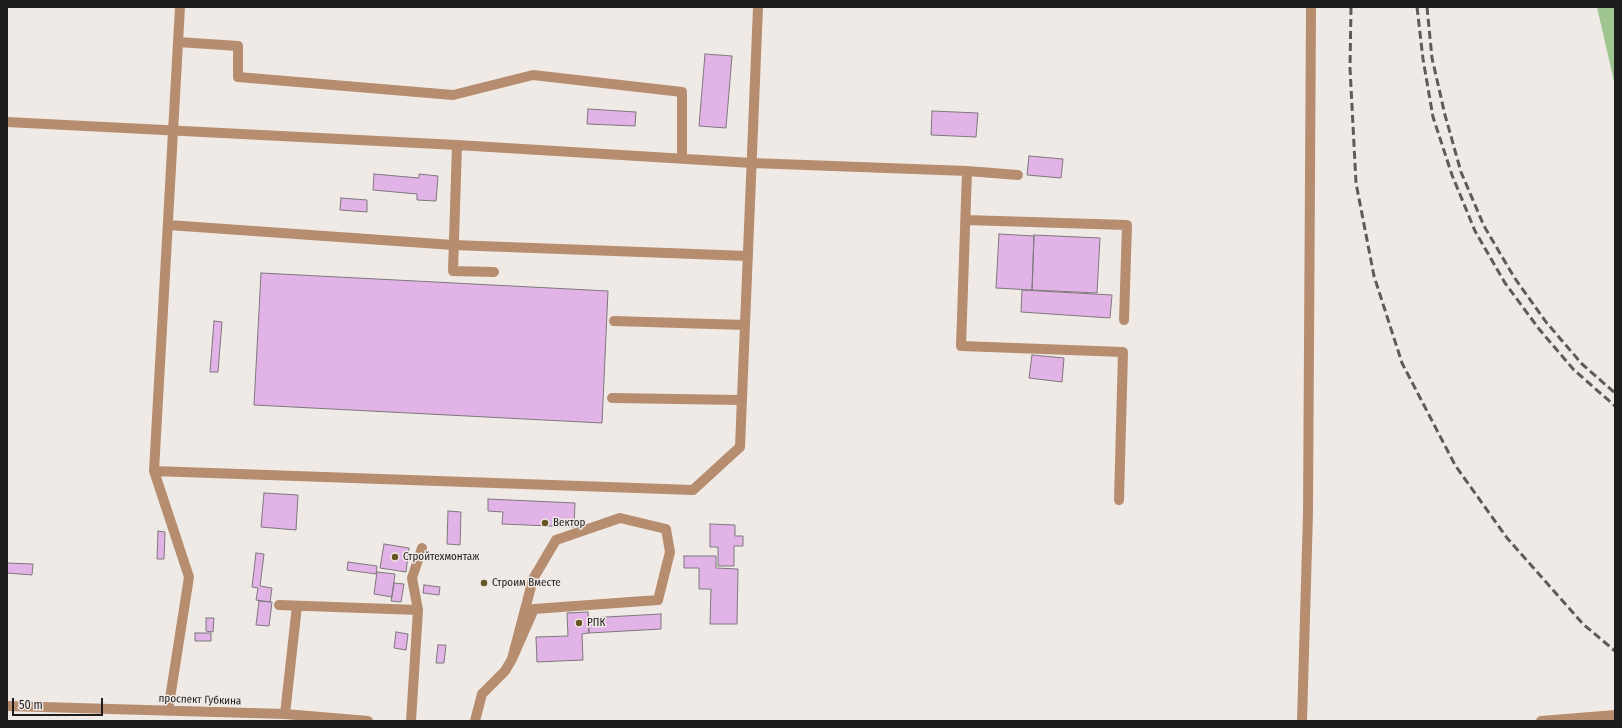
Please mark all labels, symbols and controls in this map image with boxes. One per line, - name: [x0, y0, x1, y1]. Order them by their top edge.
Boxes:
- place label: Вектор: [553, 516, 585, 530]
- marker: Вектор: [540, 518, 550, 528]
- place label: Стройтехмонтаж: [403, 550, 479, 564]
- marker: Стройтехмонтаж: [390, 552, 400, 562]
- place label: Строим Вместе: [492, 576, 561, 590]
- marker: Строим Вместе: [479, 578, 489, 588]
- place label: РПК: [587, 616, 605, 630]
- marker: РПК: [574, 618, 584, 628]
- scale bar: [14, 690, 105, 716]
- street label: проспект Губкина: [158, 692, 242, 708]
- text: 50 m: [19, 698, 43, 712]

